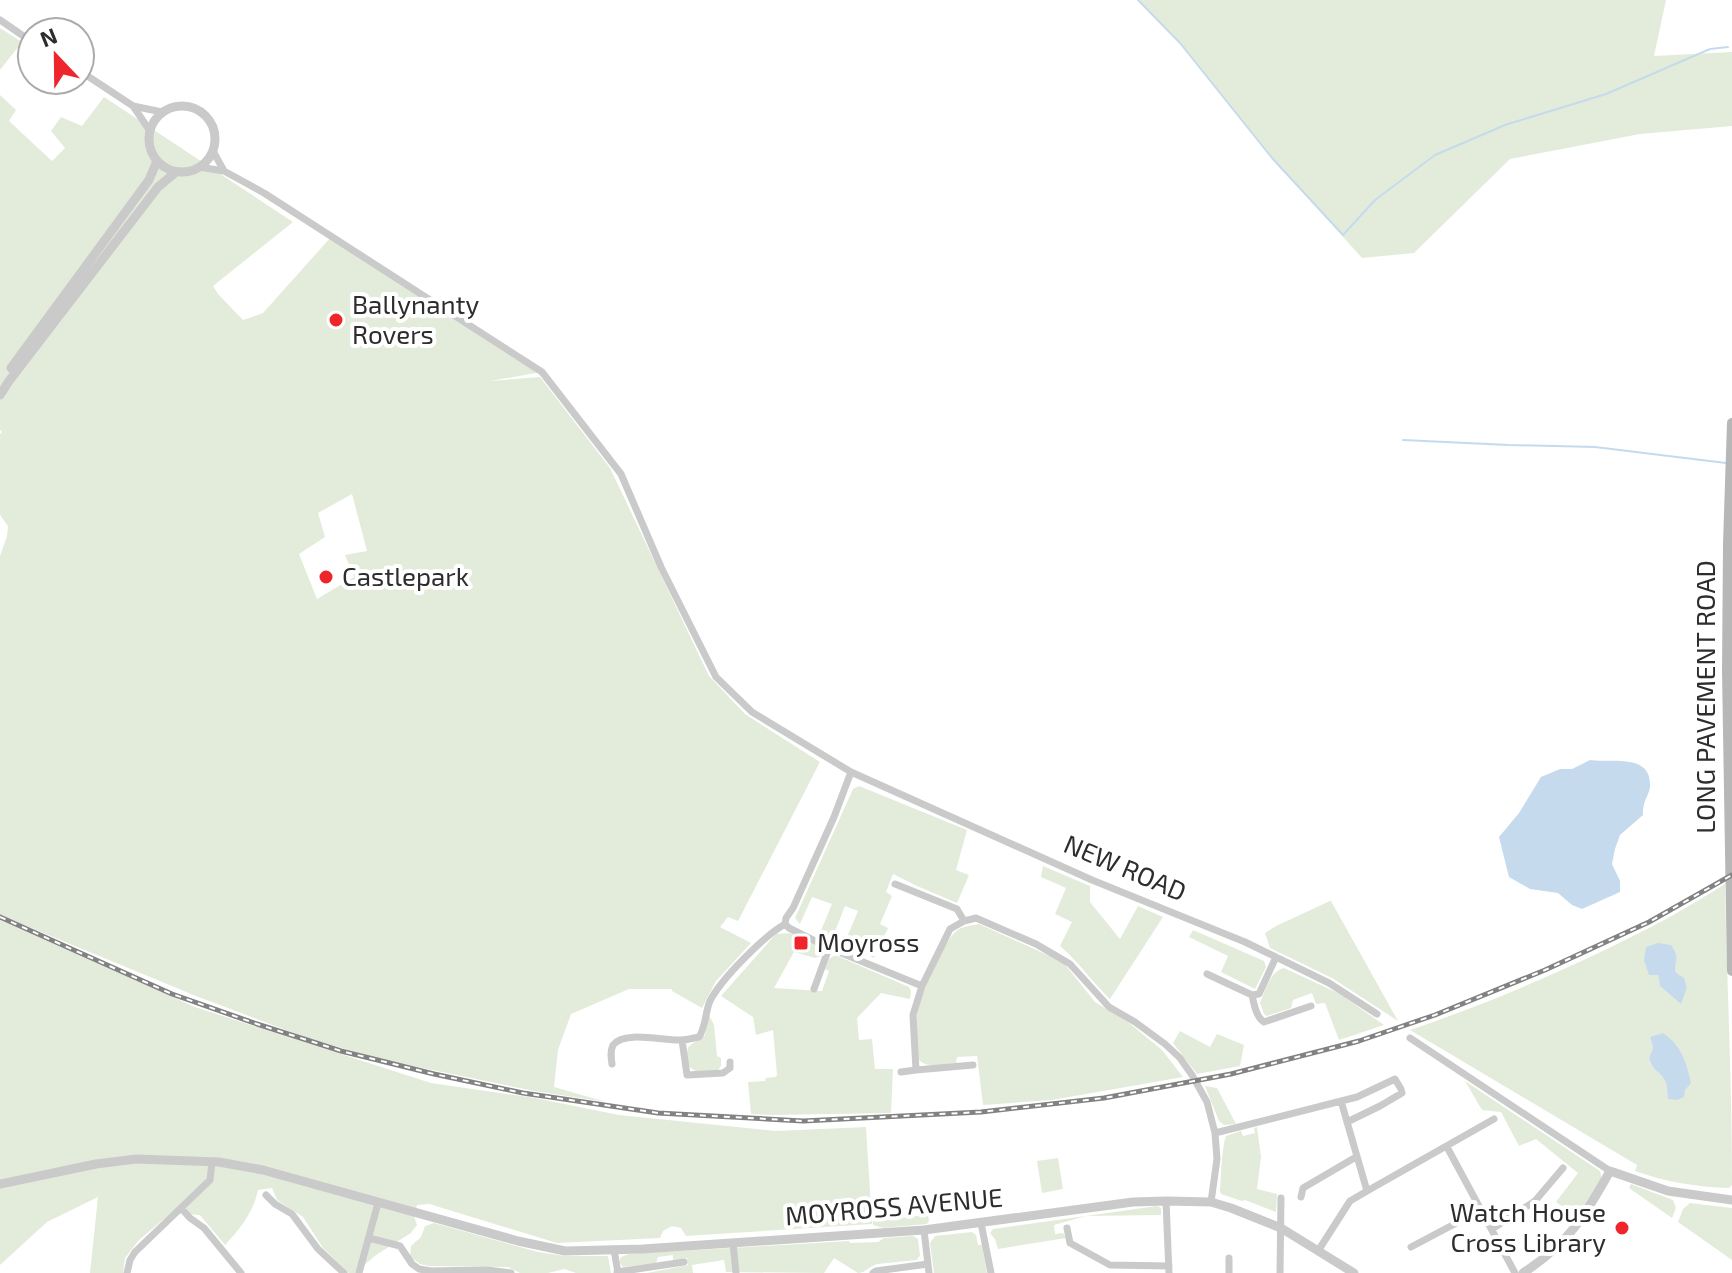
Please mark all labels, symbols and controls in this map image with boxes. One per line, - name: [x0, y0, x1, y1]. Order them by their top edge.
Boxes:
- north arrow: [16, 16, 96, 96]
- text: N: [36, 21, 60, 52]
- place label: Ballynanty Rovers: [352, 288, 479, 349]
- marker: Ballynanty Rovers: [327, 311, 345, 329]
- place label: Castlepark: [342, 560, 469, 591]
- street label: LONG PAVEMENT ROAD: [1689, 560, 1720, 834]
- marker: Castlepark: [317, 568, 335, 586]
- street label: NEW ROAD: [1060, 827, 1191, 906]
- place label: Moyross: [817, 926, 919, 957]
- marker: Moyross: [792, 934, 810, 952]
- street label: MOYROSS AVENUE: [784, 1181, 1004, 1230]
- place label: Watch House Cross Library: [1450, 1196, 1606, 1257]
- marker: Watch House Cross Library: [1613, 1219, 1631, 1237]

